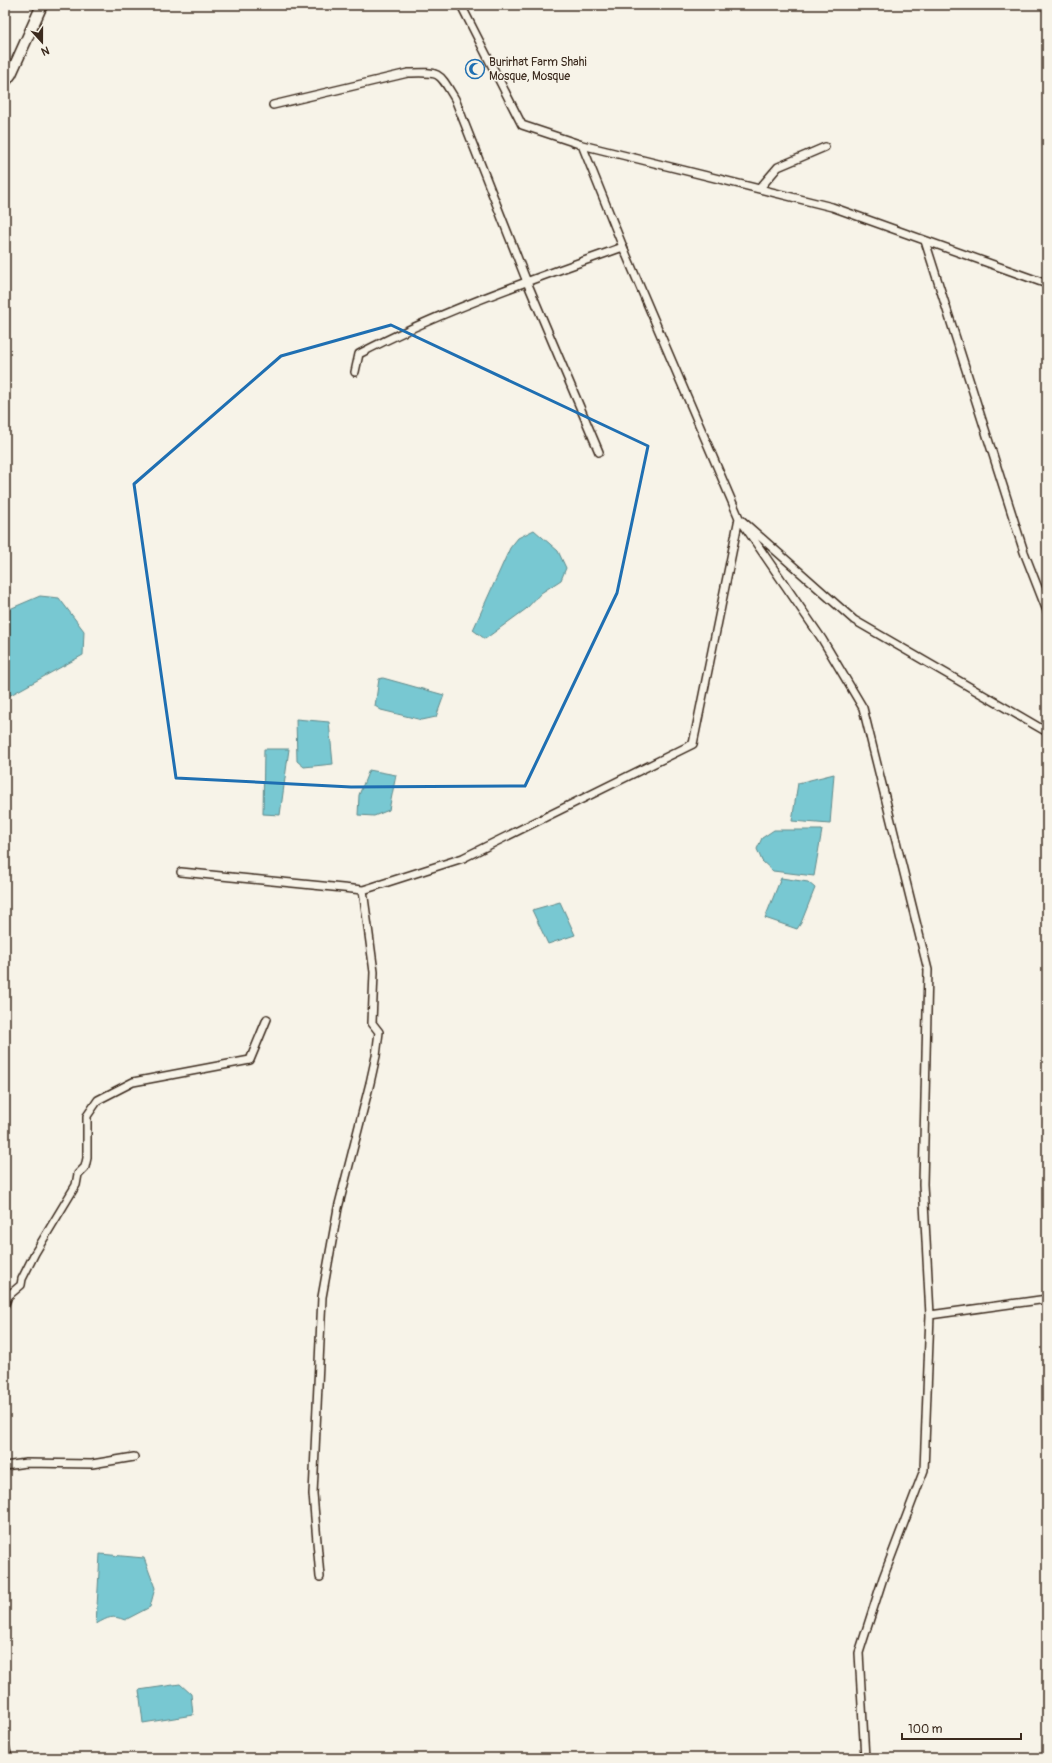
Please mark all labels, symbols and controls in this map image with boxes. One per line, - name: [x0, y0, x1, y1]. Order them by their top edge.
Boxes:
- north arrow: [22, 22, 62, 62]
- text: N: [39, 43, 51, 58]
- place label: Burirhat Farm Shahi Mosque, Mosque: [489, 55, 587, 84]
- mosque icon: Burirhat Farm Shahi Mosque, Mosque: [464, 58, 486, 80]
- scale bar: [902, 1715, 1021, 1741]
- text: 100 m: [908, 1722, 943, 1737]

